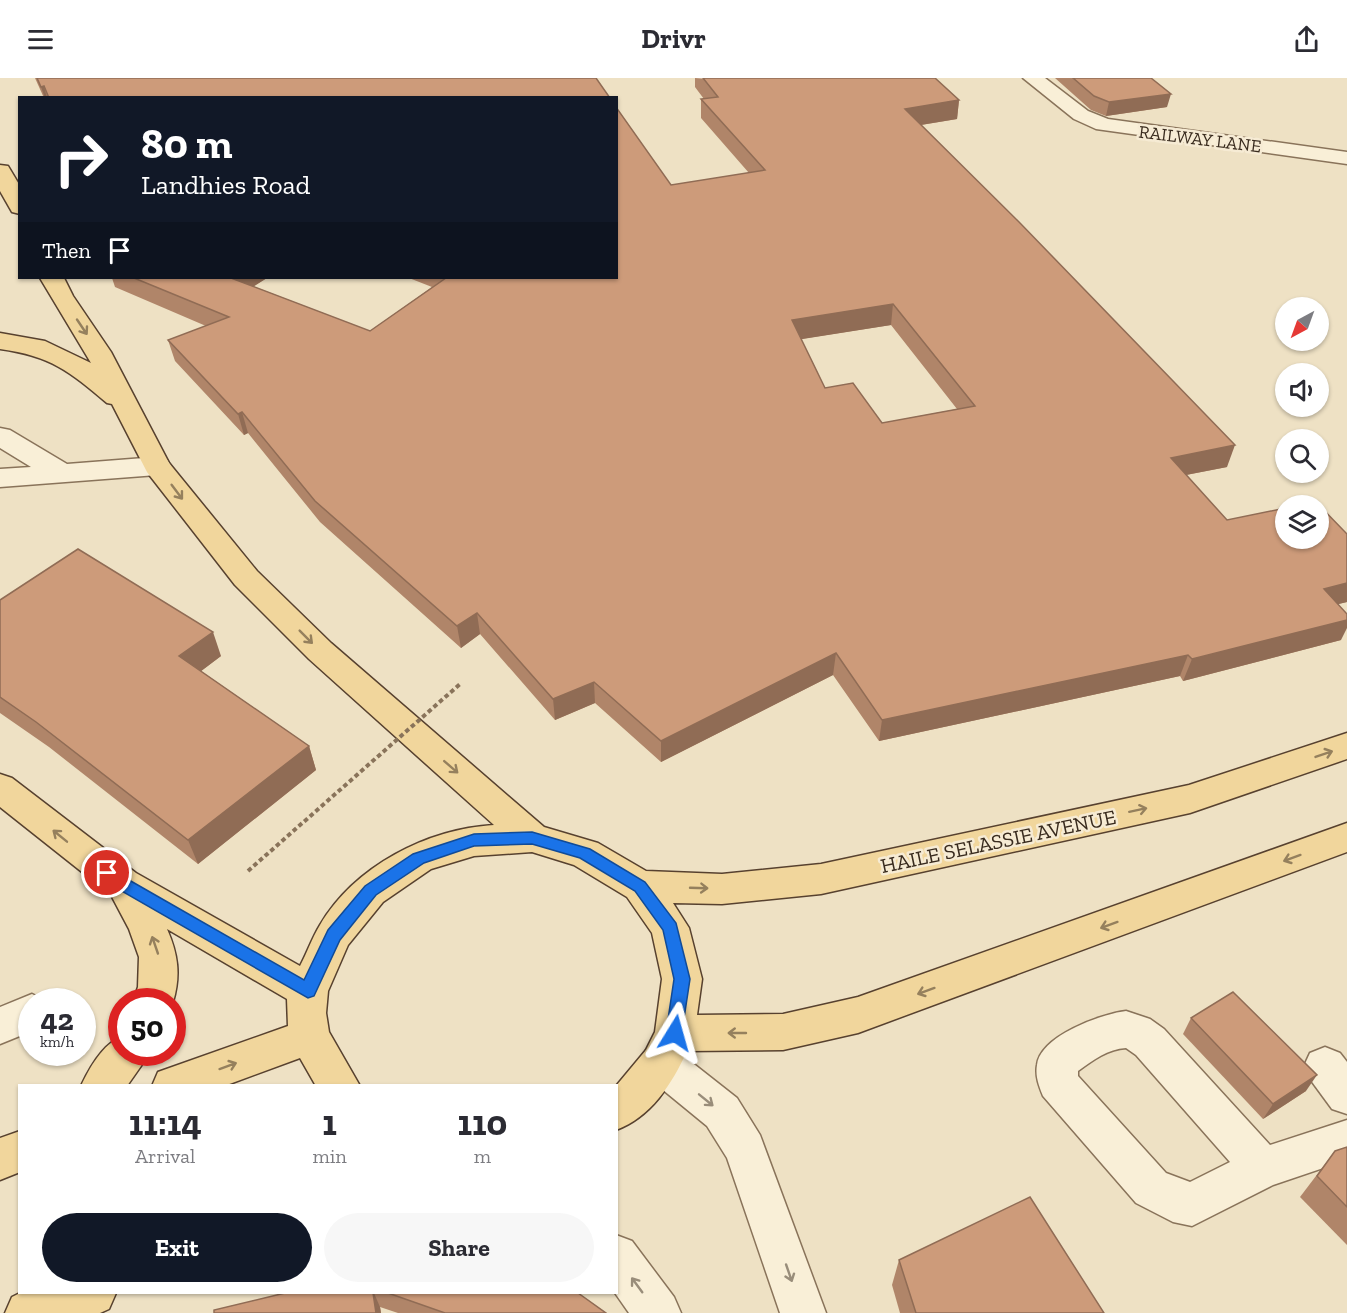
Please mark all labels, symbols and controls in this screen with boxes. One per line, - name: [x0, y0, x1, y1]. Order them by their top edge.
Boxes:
- icon: menu: [24, 23, 57, 56]
- text: Drivr: [641, 23, 706, 55]
- icon: share: [1290, 23, 1323, 56]
- text: 80 m: [141, 118, 232, 169]
- icon: right: [42, 120, 120, 198]
- street label: RAILWAY LANE: [1137, 121, 1263, 157]
- text: Landhies Road: [141, 169, 310, 201]
- icon: arrive: [103, 234, 136, 267]
- text: Then: [42, 237, 91, 264]
- north arrow: [1275, 297, 1329, 351]
- map controls: [1275, 297, 1329, 549]
- one-way arrow: [76, 319, 88, 335]
- button: sound: [1275, 363, 1329, 417]
- button: search: [1275, 429, 1329, 483]
- one-way arrow: [170, 484, 183, 500]
- button: layers: [1275, 495, 1329, 549]
- one-way arrow: [298, 630, 313, 645]
- one-way arrow: [1314, 747, 1333, 758]
- one-way arrow: [443, 760, 458, 774]
- street label: HAILE SELASSIE AVENUE: [878, 804, 1118, 878]
- one-way arrow: [1128, 804, 1147, 816]
- one-way arrow: [52, 830, 68, 843]
- pin: [81, 847, 132, 898]
- one-way arrow: [1283, 853, 1302, 864]
- icon: arrive: [90, 856, 123, 889]
- one-way arrow: [688, 883, 708, 894]
- one-way arrow: [1100, 921, 1119, 932]
- one-way arrow: [149, 936, 160, 955]
- one-way arrow: [917, 986, 936, 997]
- speed limit sign: 50: [108, 988, 186, 1066]
- position arrow: [643, 1001, 707, 1065]
- text: 42: [40, 1002, 74, 1038]
- one-way arrow: [727, 1027, 747, 1039]
- text: km/h: [40, 1033, 74, 1051]
- one-way arrow: [218, 1059, 237, 1070]
- one-way arrow: [698, 1093, 714, 1106]
- text: 11:14: [129, 1101, 202, 1144]
- text: 1: [322, 1101, 337, 1144]
- text: 110: [457, 1101, 507, 1144]
- text: Arrival: [135, 1144, 195, 1168]
- text: min: [312, 1144, 347, 1168]
- text: m: [474, 1144, 491, 1168]
- button: Exit: [42, 1213, 312, 1282]
- button: Share: [324, 1213, 594, 1282]
- one-way arrow: [784, 1263, 795, 1282]
- one-way arrow: [631, 1278, 643, 1294]

